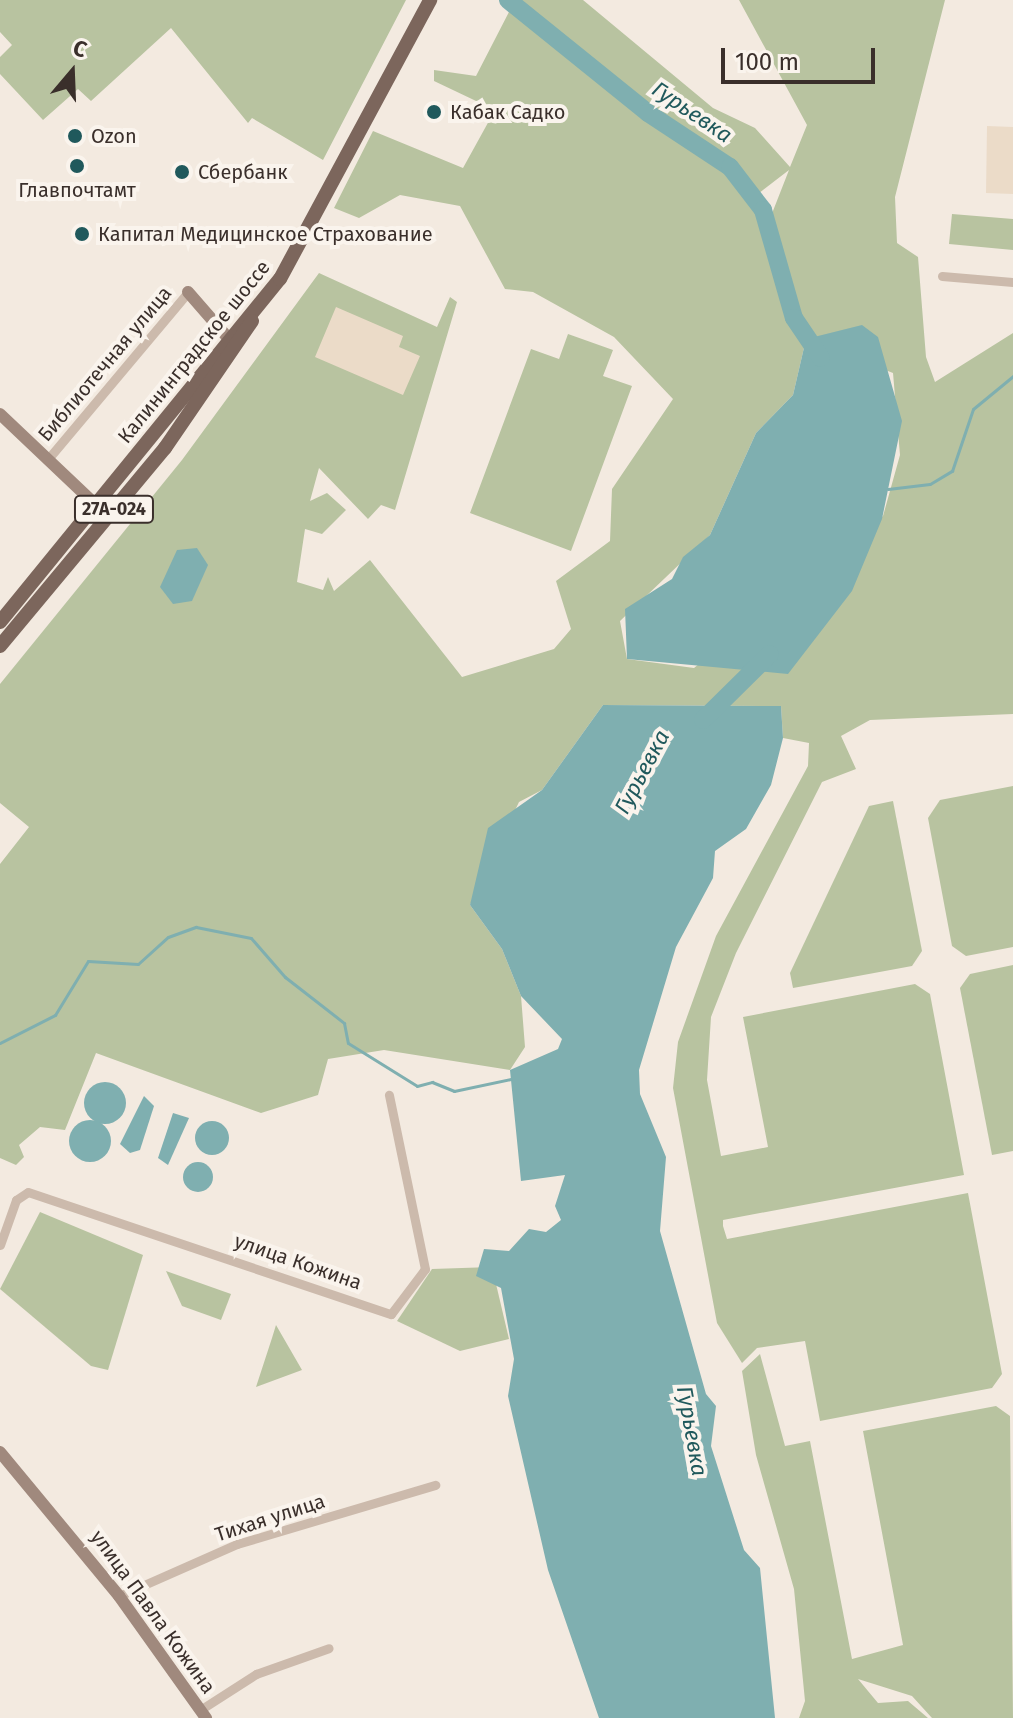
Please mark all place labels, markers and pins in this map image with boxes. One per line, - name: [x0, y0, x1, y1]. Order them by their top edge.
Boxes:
- place label: Кабак Садко: [450, 100, 565, 124]
- marker: Кабак Садко: [425, 103, 443, 121]
- place label: Ozon: [91, 124, 137, 148]
- marker: Ozon: [66, 127, 84, 145]
- marker: Главпочтамт: [68, 157, 86, 175]
- place label: Сбербанк: [198, 160, 288, 184]
- marker: Сбербанк: [173, 163, 191, 181]
- place label: Главпочтамт: [18, 178, 136, 202]
- place label: Капитал Медицинское Страхование: [98, 222, 433, 246]
- marker: Капитал Медицинское Страхование: [73, 225, 91, 243]

